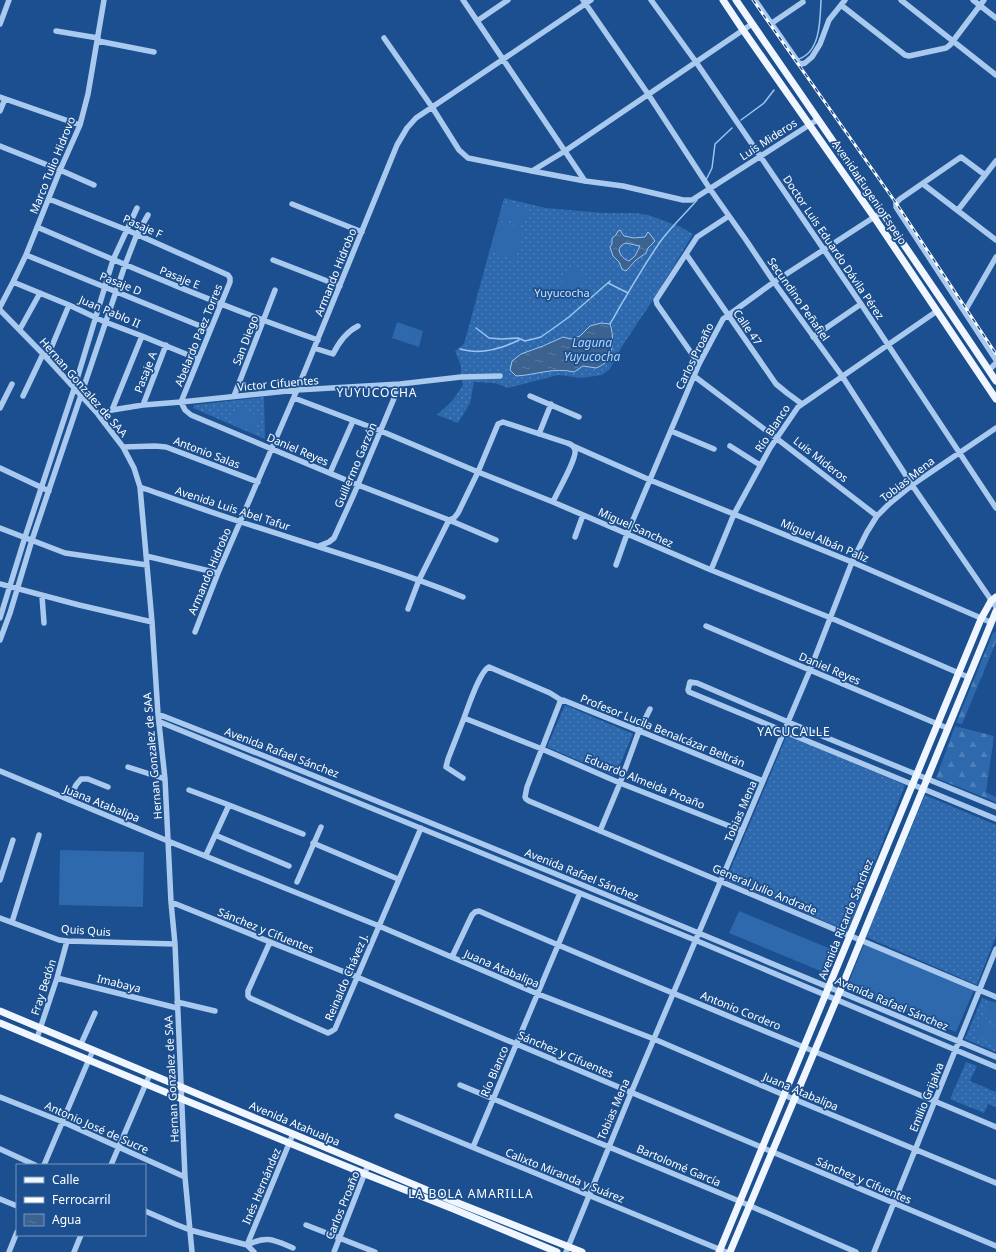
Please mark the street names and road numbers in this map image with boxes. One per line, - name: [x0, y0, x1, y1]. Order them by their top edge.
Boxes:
- street label: Marco Tulio Hidrovo: [26, 114, 78, 216]
- street label: Luis Mideros: [736, 115, 800, 163]
- street label: Avenida Eugenio Espejo: [829, 137, 911, 248]
- street label: Doctor Luis Eduardo Dávila Pérez: [780, 172, 888, 322]
- street label: Pasaje F: [121, 211, 165, 241]
- street label: Armando Hidrobo: [311, 226, 360, 318]
- street label: Secundino Peñafiel: [765, 254, 833, 344]
- street label: Pasaje E: [158, 262, 202, 292]
- street label: Pasaje D: [98, 268, 144, 298]
- street label: Abelardo Paez Torres: [171, 282, 225, 388]
- street label: Juan Pablo II: [76, 291, 143, 331]
- street label: Calle 47: [730, 306, 766, 348]
- street label: San Diego: [229, 313, 262, 367]
- street label: Carlos Proaño: [671, 320, 717, 392]
- street label: Hernan Gonzalez de SAA: [37, 334, 132, 441]
- street label: Pasaje A: [130, 348, 160, 395]
- street label: Victor Cifuentes: [237, 372, 319, 394]
- street label: Río Blanco: [751, 401, 793, 455]
- street label: Guillermo Garzón: [330, 420, 380, 510]
- street label: Daniel Reyes: [265, 429, 331, 469]
- street label: Antonio Salas: [172, 432, 242, 472]
- street label: Luis Mideros: [791, 433, 851, 485]
- street label: Tobias Mena: [877, 453, 937, 505]
- street label: Avenida Luis Abel Tafur: [174, 482, 293, 534]
- street label: Miguel Sanchez: [596, 504, 676, 550]
- street label: Miguel Albán Paliz: [779, 515, 871, 565]
- street label: Armando Hidrobo: [184, 525, 234, 617]
- street label: Daniel Reyes: [797, 648, 863, 688]
- street label: Profesor Lucila Benalcázar Beltrán: [578, 690, 748, 770]
- street label: Hernan Gonzalez de SAA: [139, 691, 165, 820]
- street label: Avenida Rafael Sánchez: [223, 723, 341, 781]
- street label: Eduardo Almeida Proaño: [583, 750, 708, 812]
- street label: Tobias Mena: [720, 778, 760, 844]
- street label: Juana Atabalipa: [61, 781, 142, 825]
- street label: Avenida Rafael Sánchez: [523, 844, 641, 904]
- street label: Avenida Ricardo Sánchez: [814, 857, 876, 981]
- street label: General Julio Andrade: [710, 860, 820, 918]
- street label: Sánchez y Cifuentes: [216, 904, 316, 956]
- street label: Quis Quis: [61, 921, 111, 939]
- street label: Reinaldo Chávez J.: [321, 931, 371, 1023]
- street label: Juana Atabalipa: [461, 945, 542, 991]
- street label: Fray Bedón: [27, 957, 59, 1017]
- street label: Imabaya: [95, 970, 143, 996]
- street label: Avenida Rafael Sánchez: [833, 972, 951, 1034]
- street label: Antonio Cordero: [699, 987, 784, 1033]
- street label: Hernan Gonzalez de SAA: [160, 1014, 182, 1143]
- street label: Sánchez y Cifuentes: [516, 1027, 616, 1081]
- street label: Río Blanco: [477, 1043, 512, 1099]
- street label: Emilio Grijalva: [905, 1060, 947, 1134]
- street label: Juana Atabalipa: [760, 1068, 841, 1114]
- street label: Tobias Mena: [593, 1076, 633, 1142]
- street label: Antonio José de Sucre: [43, 1097, 151, 1157]
- street label: Avenida Atahualpa: [247, 1097, 343, 1149]
- street label: Bartolomé García: [635, 1140, 723, 1190]
- street label: Calixto Miranda y Suárez: [503, 1144, 627, 1206]
- street label: Inés Hernández: [238, 1146, 284, 1226]
- street label: Sánchez y Cifuentes: [814, 1153, 914, 1207]
- street label: Carlos Proaño: [321, 1168, 363, 1241]

